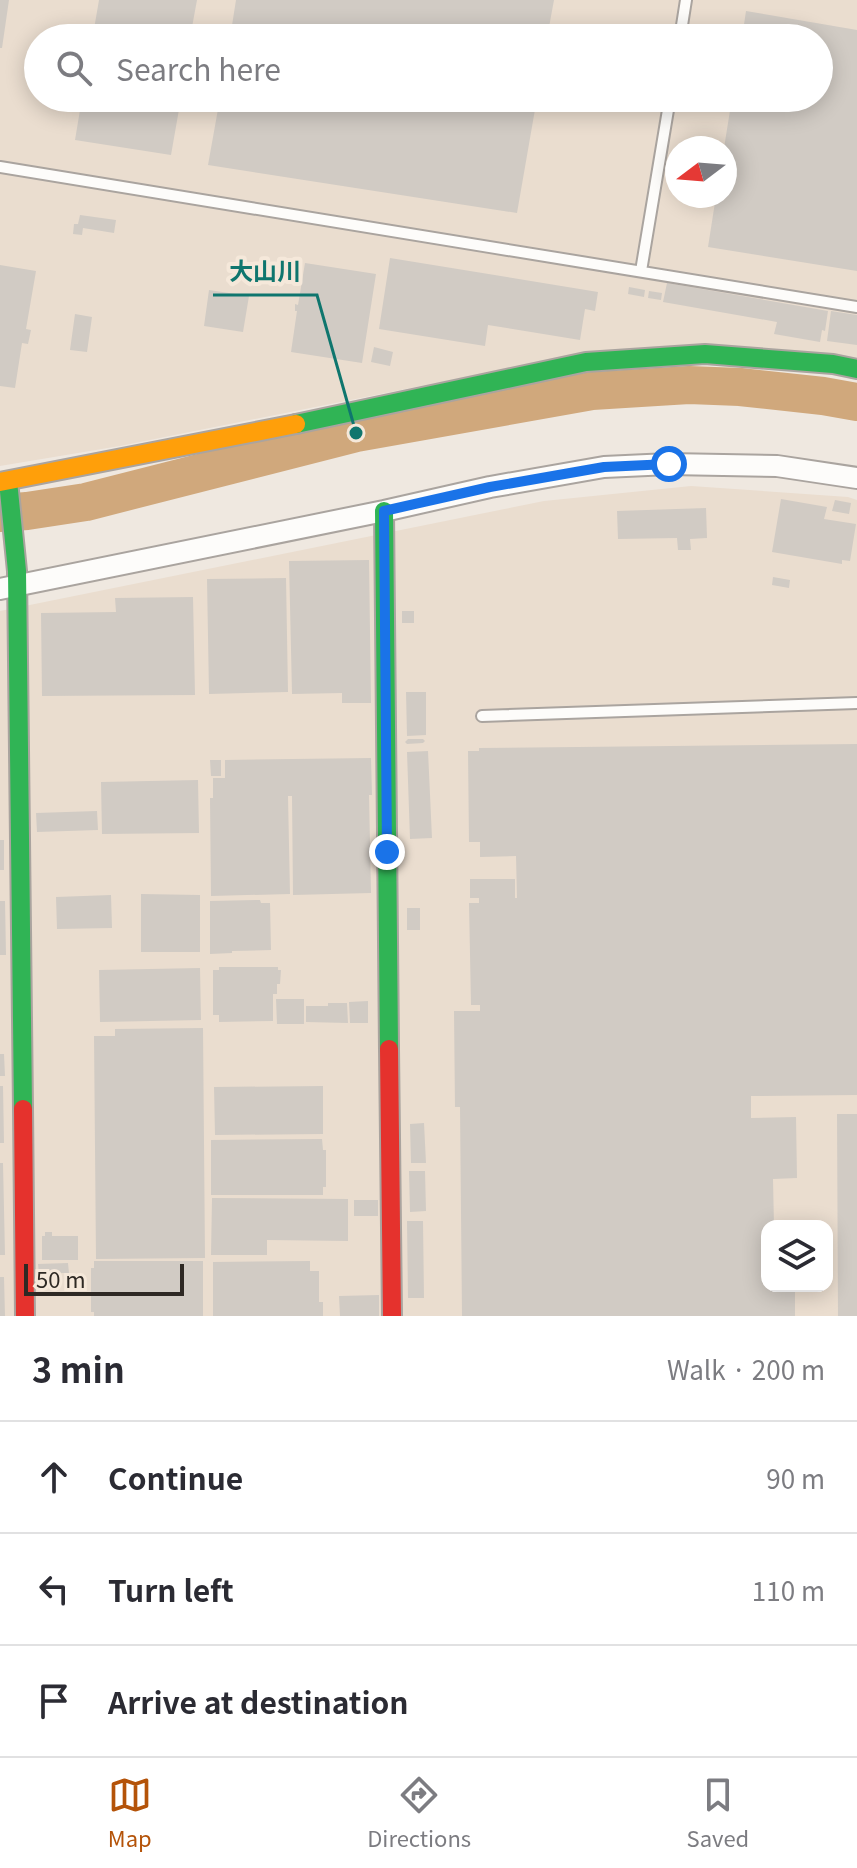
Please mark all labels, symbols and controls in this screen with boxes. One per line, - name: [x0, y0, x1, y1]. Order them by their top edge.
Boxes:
- search box: [24, 24, 833, 112]
- icon: search: [52, 46, 96, 90]
- text: Search here: [116, 46, 281, 90]
- north arrow: [665, 136, 737, 208]
- callout: 大山川: [213, 247, 317, 295]
- text: 大山川: [229, 252, 301, 287]
- route start: [651, 446, 687, 482]
- route end: [369, 834, 405, 870]
- map controls: [761, 1220, 833, 1292]
- button: layers: [761, 1220, 833, 1292]
- scale bar: [24, 1260, 184, 1296]
- text: 50 m: [36, 1262, 86, 1294]
- text: 3 min: [32, 1344, 125, 1393]
- text: Walk · 200 m: [667, 1350, 825, 1387]
- icon: ahead: [32, 1455, 76, 1499]
- text: Continue: [108, 1455, 243, 1499]
- text: 90 m: [766, 1459, 825, 1496]
- icon: left: [32, 1567, 76, 1611]
- text: Turn left: [108, 1567, 234, 1611]
- text: 110 m: [752, 1571, 825, 1608]
- icon: arrive: [32, 1679, 76, 1723]
- text: Arrive at destination: [108, 1679, 409, 1723]
- tab: Map: [108, 1773, 152, 1853]
- tab: Directions: [367, 1773, 471, 1853]
- tab: Saved: [687, 1773, 749, 1853]

